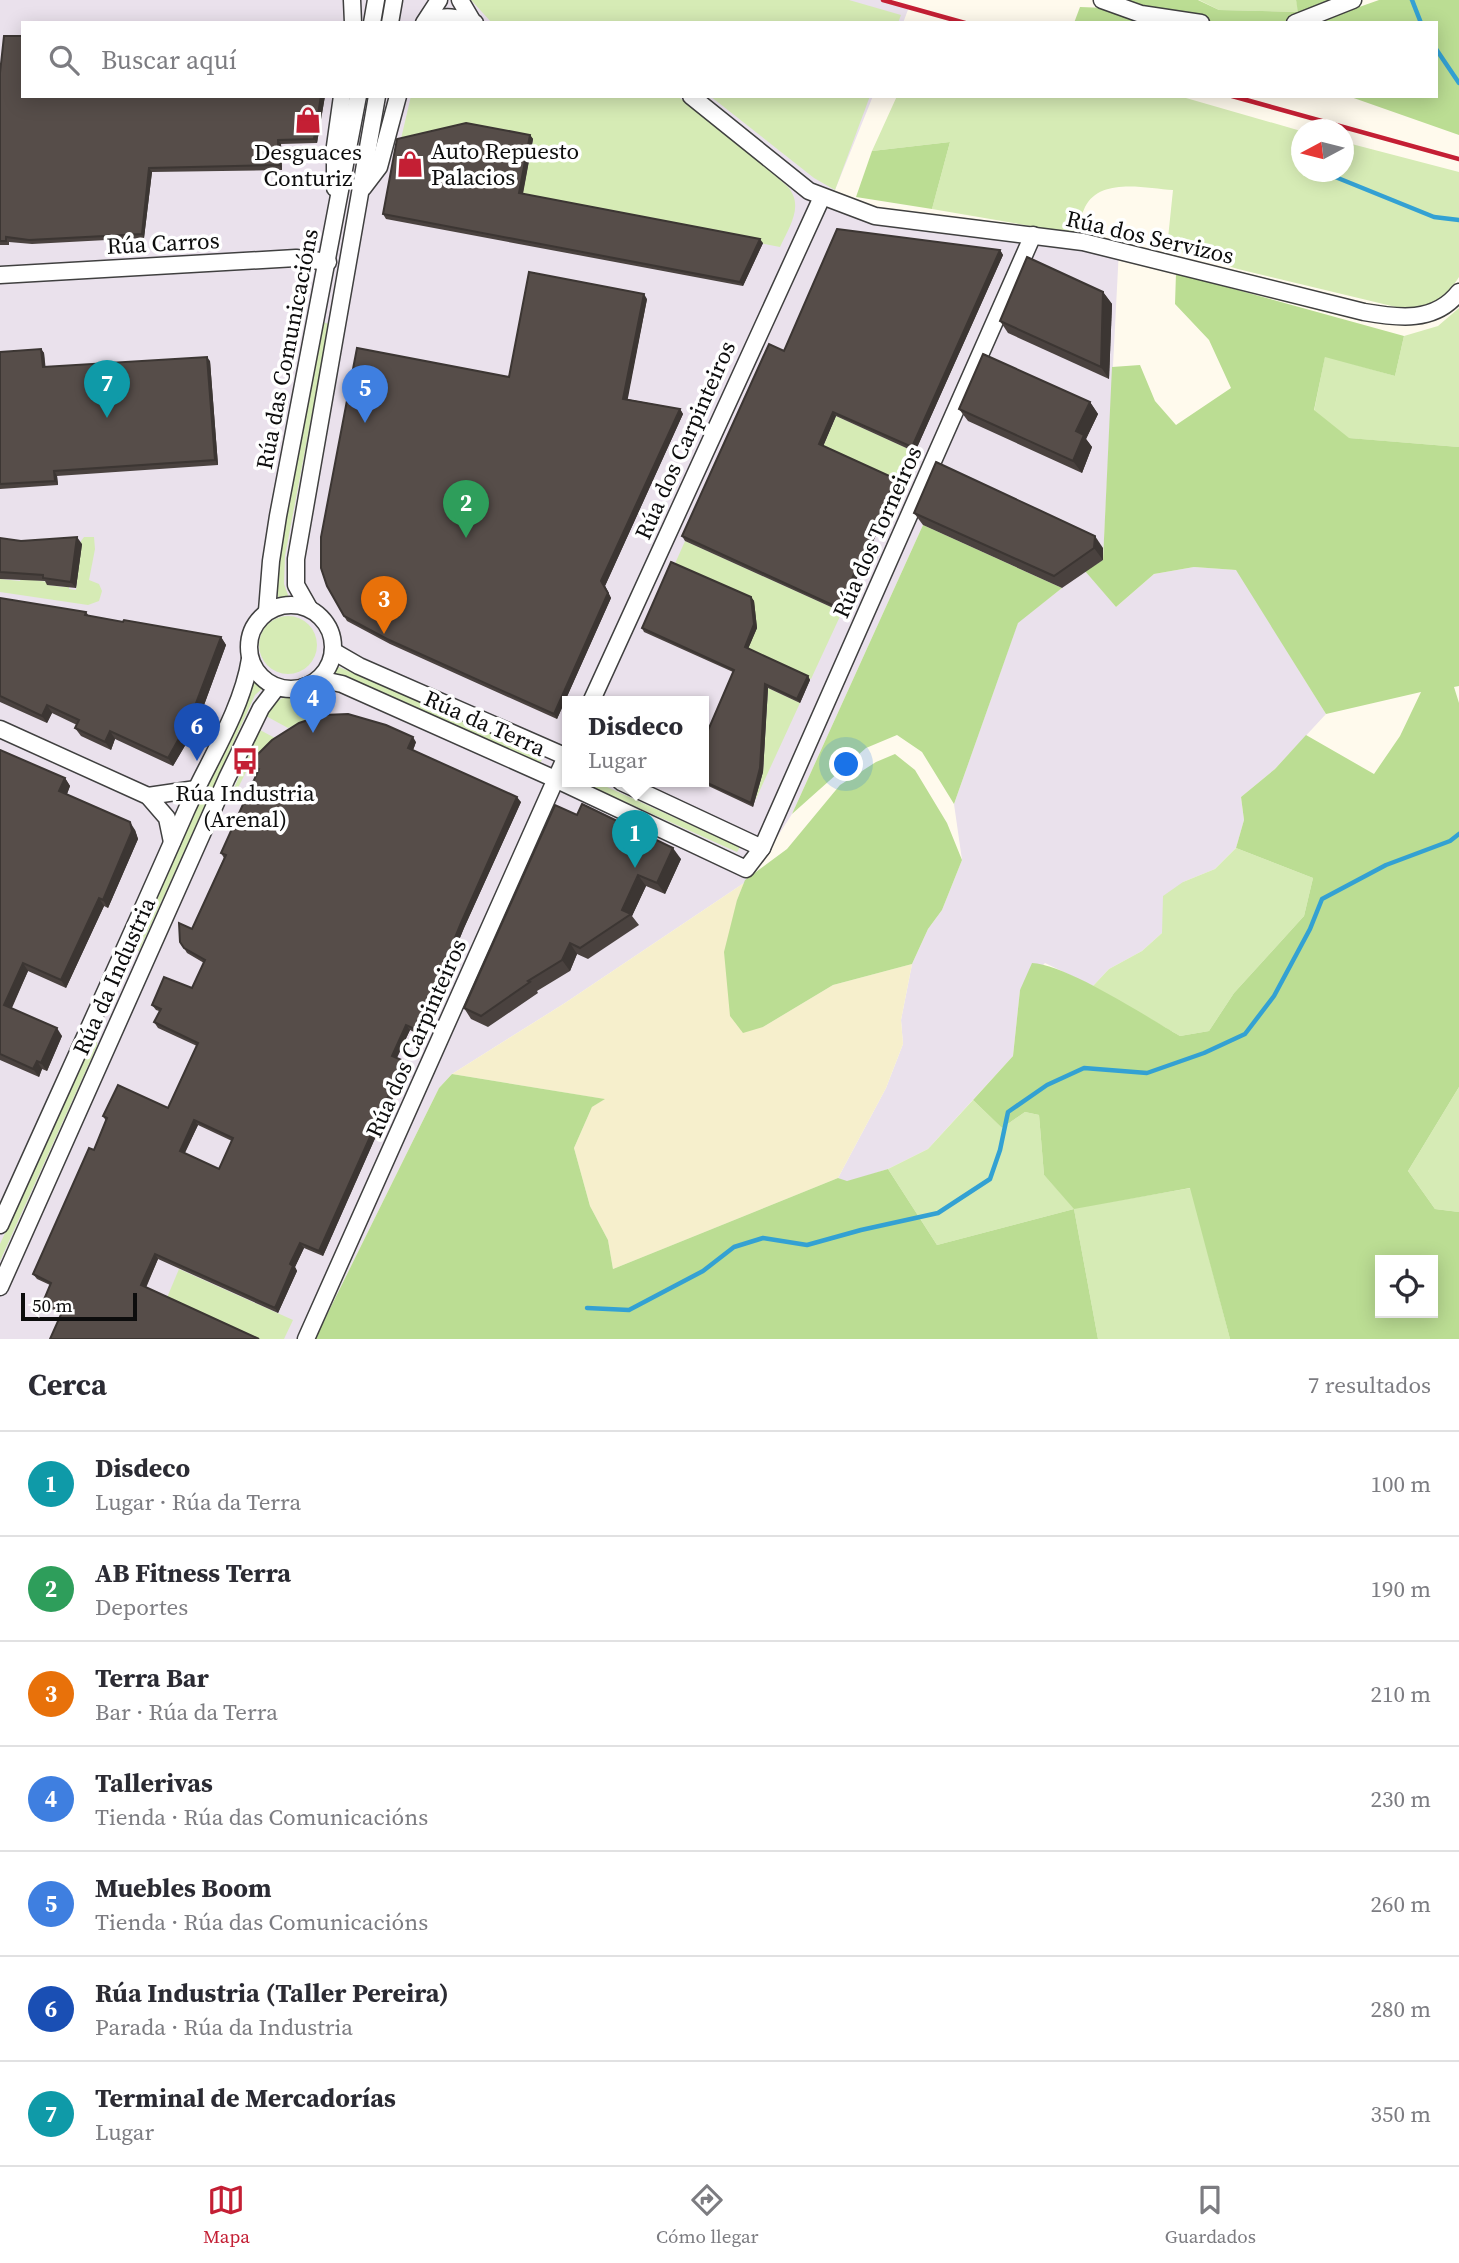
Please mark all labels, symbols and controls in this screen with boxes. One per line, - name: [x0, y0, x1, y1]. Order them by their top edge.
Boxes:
- search box: [21, 21, 1438, 98]
- icon: search: [45, 41, 83, 79]
- text: Buscar aquí: [101, 42, 237, 78]
- shop icon: Desguaces Conturiz: [293, 105, 323, 135]
- north arrow: [1291, 119, 1354, 182]
- place label: Auto Repuesto Palacios: [431, 135, 579, 193]
- place label: Desguaces Conturiz: [254, 136, 362, 194]
- shop icon: Auto Repuesto Palacios: [395, 149, 425, 179]
- street label: Rúa dos Servizos: [1063, 202, 1237, 272]
- street label: Rúa Carros: [106, 224, 220, 262]
- street label: Rúa das Comunicacións: [248, 226, 326, 472]
- street label: Rúa dos Carpinteiros: [627, 336, 743, 544]
- pin: 7: [84, 360, 130, 418]
- pin: 5: [342, 365, 388, 423]
- street label: Rúa dos Torneiros: [825, 441, 929, 623]
- pin: 2: [443, 480, 489, 538]
- pin: 3: [361, 576, 407, 634]
- pin: 4: [290, 675, 336, 733]
- street label: Rúa da Terra: [419, 682, 551, 764]
- popup: [562, 696, 709, 787]
- pin: 6: [174, 703, 220, 761]
- text: Disdeco: [588, 708, 683, 744]
- text: Lugar: [588, 744, 647, 776]
- bus stop icon: Rúa Industria (Arenal): [230, 746, 260, 776]
- your location: [829, 747, 863, 781]
- place label: Rúa Industria (Arenal): [175, 777, 315, 835]
- pin: 1: [612, 810, 658, 868]
- street label: Rúa da Industria: [65, 892, 163, 1060]
- street label: Rúa dos Carpinteiros: [358, 934, 474, 1142]
- map controls: [1375, 1255, 1438, 1318]
- button: locate: [1375, 1255, 1438, 1318]
- scale bar: [21, 1290, 136, 1322]
- text: 50 m: [32, 1292, 73, 1318]
- text: Cerca: [28, 1364, 107, 1405]
- text: 7 resultados: [1308, 1369, 1431, 1401]
- text: Disdeco: [95, 1450, 190, 1486]
- text: 1: [45, 1468, 57, 1500]
- text: 100 m: [1370, 1468, 1431, 1500]
- text: Lugar · Rúa da Terra: [95, 1486, 301, 1518]
- text: AB Fitness Terra: [95, 1555, 291, 1591]
- text: 2: [45, 1573, 57, 1605]
- text: 190 m: [1370, 1573, 1431, 1605]
- text: Deportes: [95, 1591, 188, 1623]
- text: Terra Bar: [95, 1660, 209, 1696]
- text: 3: [45, 1678, 57, 1710]
- text: 210 m: [1370, 1678, 1431, 1710]
- text: Bar · Rúa da Terra: [95, 1696, 278, 1728]
- text: Tallerivas: [95, 1765, 213, 1801]
- text: 4: [45, 1783, 57, 1815]
- text: 230 m: [1370, 1783, 1431, 1815]
- text: Tienda · Rúa das Comunicacións: [95, 1801, 428, 1833]
- text: Muebles Boom: [95, 1870, 272, 1906]
- text: 5: [45, 1888, 57, 1920]
- text: 260 m: [1370, 1888, 1431, 1920]
- text: Tienda · Rúa das Comunicacións: [95, 1906, 428, 1938]
- text: Rúa Industria (Taller Pereira): [95, 1975, 449, 2011]
- text: 6: [45, 1993, 57, 2025]
- text: 280 m: [1370, 1993, 1431, 2025]
- text: Parada · Rúa da Industria: [95, 2011, 353, 2043]
- text: Terminal de Mercadorías: [95, 2080, 396, 2116]
- text: 7: [45, 2098, 57, 2130]
- text: 350 m: [1370, 2098, 1431, 2130]
- text: Lugar: [95, 2116, 154, 2148]
- tab: Mapa: [203, 2181, 250, 2249]
- tab: Cómo llegar: [656, 2181, 759, 2249]
- tab: Guardados: [1165, 2181, 1256, 2249]

